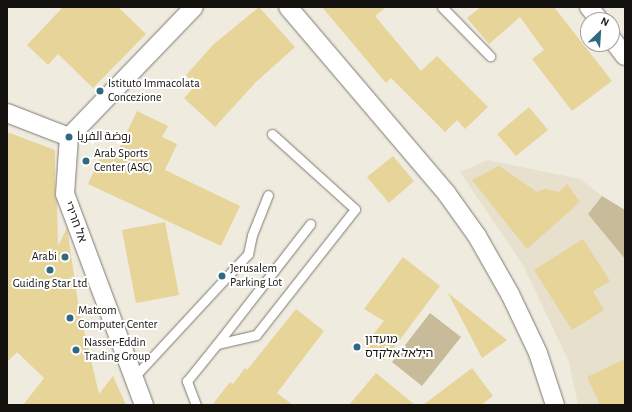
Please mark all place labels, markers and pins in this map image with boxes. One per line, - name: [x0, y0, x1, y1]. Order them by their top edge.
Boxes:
- place label: Istituto Immacolata Concezione: [108, 77, 200, 105]
- marker: Istituto Immacolata Concezione: [95, 86, 105, 96]
- place label: روضة الفريا: [77, 130, 131, 144]
- marker: روضة الفريا: [64, 132, 74, 142]
- place label: Arab Sports Center (ASC): [94, 147, 153, 175]
- marker: Arab Sports Center (ASC): [81, 156, 91, 166]
- place label: Arabi: [32, 250, 57, 264]
- marker: Arabi: [60, 252, 70, 262]
- place label: Jerusalem Parking Lot: [230, 262, 282, 290]
- marker: Guiding Star Ltd: [45, 265, 55, 275]
- marker: Jerusalem Parking Lot: [217, 271, 227, 281]
- place label: Guiding Star Ltd: [13, 277, 87, 291]
- place label: Matcom Computer Center: [78, 304, 157, 332]
- marker: Matcom Computer Center: [65, 313, 75, 323]
- place label: מועדון הילאל אלקדס: [365, 333, 433, 361]
- place label: Nasser-Eddin Trading Group: [84, 336, 150, 364]
- marker: מועדון הילאל אלקדס: [352, 342, 362, 352]
- marker: Nasser-Eddin Trading Group: [71, 345, 81, 355]

